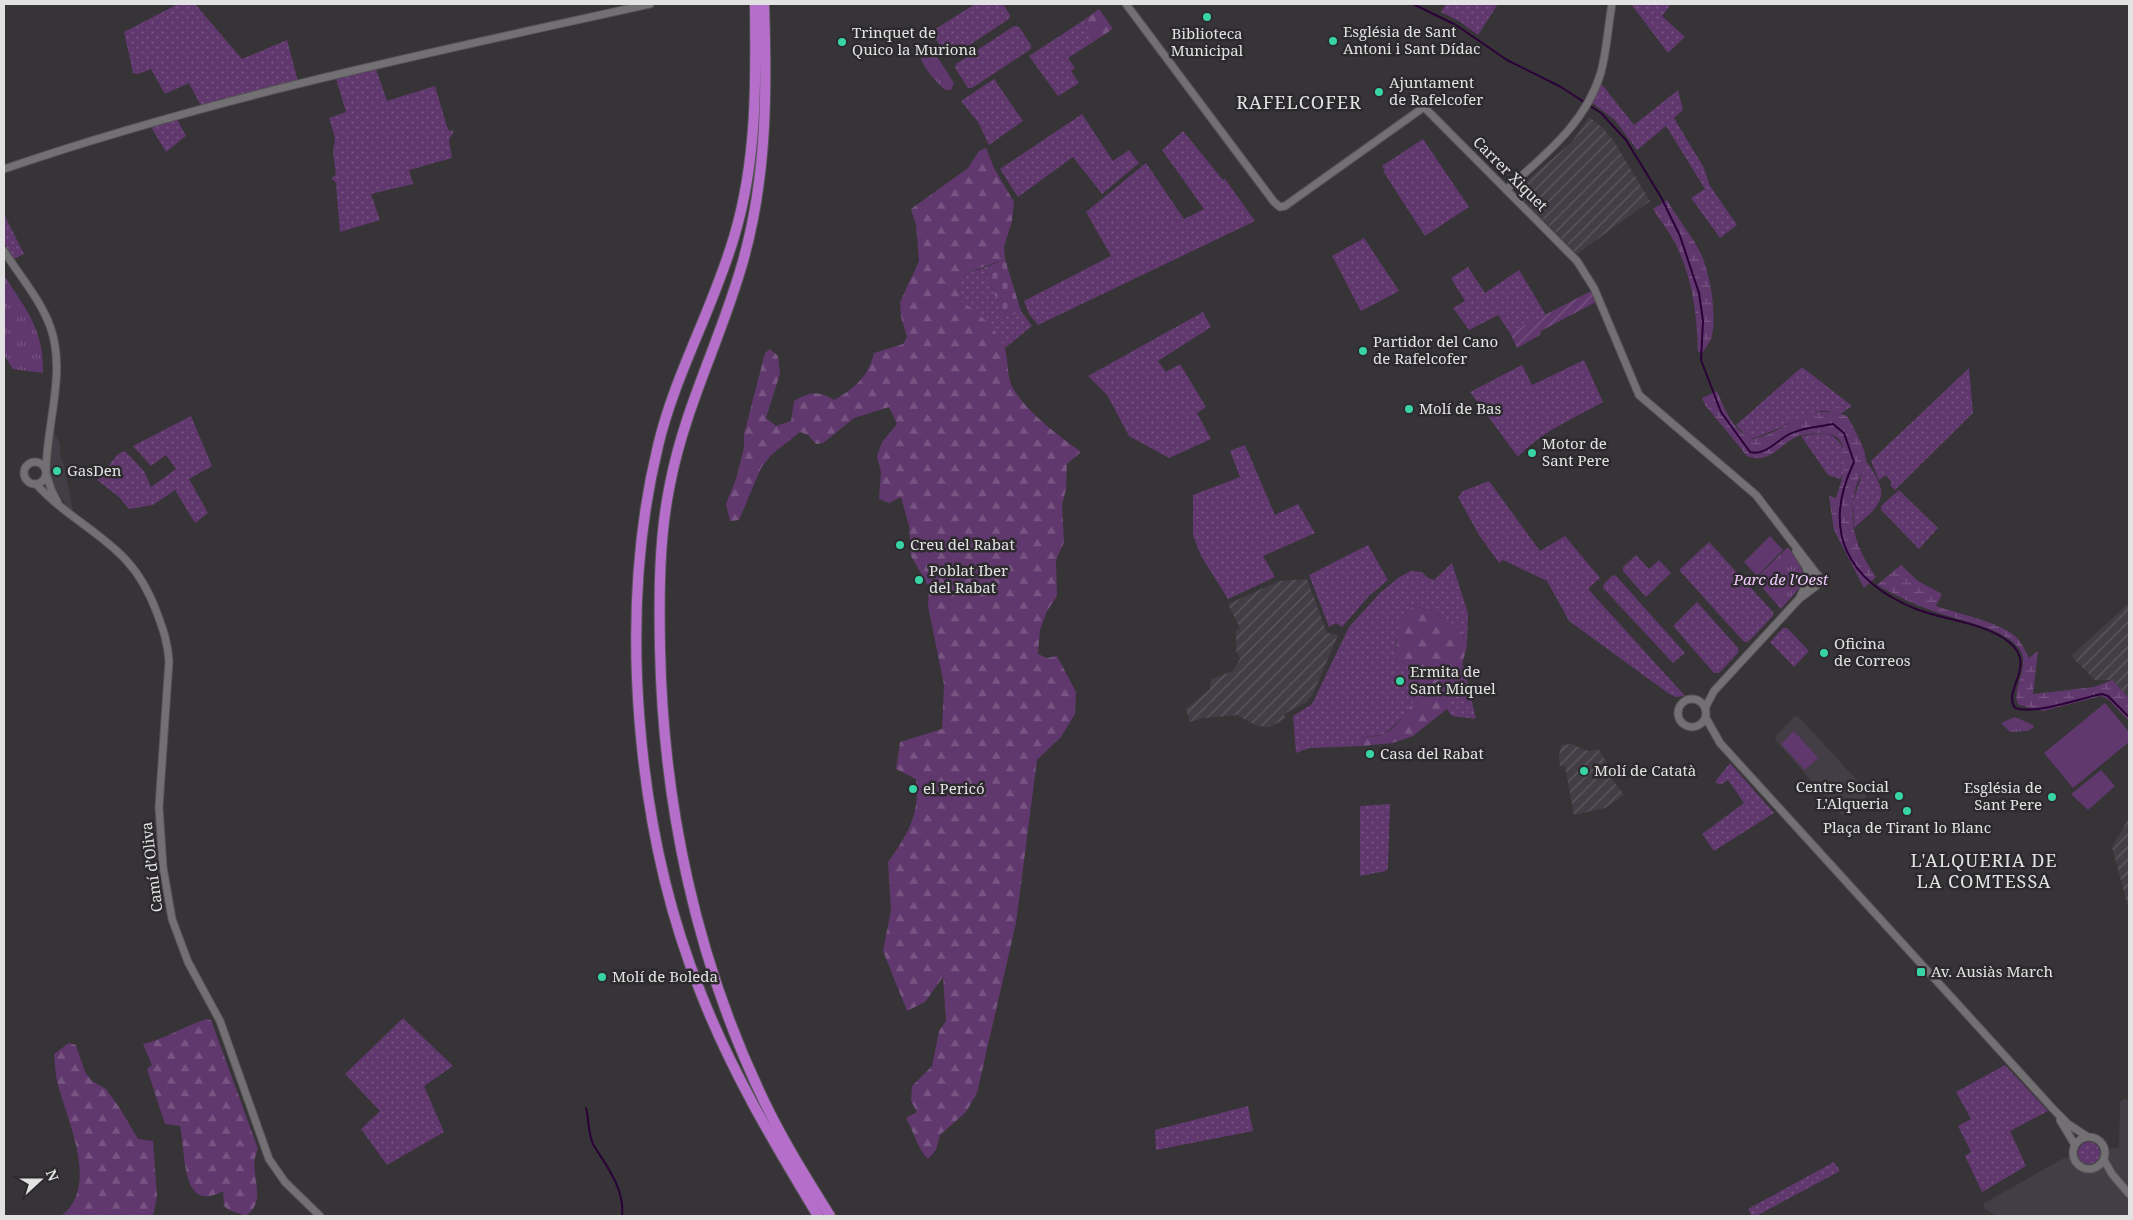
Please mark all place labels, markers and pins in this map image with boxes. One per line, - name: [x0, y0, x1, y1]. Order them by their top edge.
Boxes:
- marker: Biblioteca Municipal: [1201, 11, 1213, 23]
- place label: Església de Sant Antoni i Sant Dídac: [1343, 21, 1480, 58]
- place label: Trinquet de Quico la Muriona: [852, 22, 977, 59]
- place label: Biblioteca Municipal: [1171, 23, 1244, 60]
- marker: Església de Sant Antoni i Sant Dídac: [1327, 35, 1339, 47]
- marker: Trinquet de Quico la Muriona: [836, 36, 848, 48]
- place label: Ajuntament de Rafelcofer: [1389, 72, 1483, 109]
- marker: Ajuntament de Rafelcofer: [1373, 86, 1385, 98]
- place label: Partidor del Cano de Rafelcofer: [1373, 331, 1498, 368]
- marker: Partidor del Cano de Rafelcofer: [1357, 345, 1369, 357]
- place label: Molí de Bas: [1419, 398, 1501, 418]
- marker: Molí de Bas: [1403, 403, 1415, 415]
- place label: Motor de Sant Pere: [1542, 433, 1610, 470]
- marker: Motor de Sant Pere: [1526, 447, 1538, 459]
- place label: GasDen: [67, 460, 122, 480]
- marker: GasDen: [51, 465, 63, 477]
- place label: Creu del Rabat: [910, 534, 1015, 554]
- marker: Creu del Rabat: [894, 539, 906, 551]
- place label: Poblat Iber del Rabat: [929, 560, 1008, 597]
- marker: Poblat Iber del Rabat: [913, 574, 925, 586]
- place label: Oficina de Correos: [1834, 633, 1911, 670]
- marker: Oficina de Correos: [1818, 647, 1830, 659]
- place label: Ermita de Sant Miquel: [1410, 661, 1496, 698]
- marker: Ermita de Sant Miquel: [1394, 675, 1406, 687]
- place label: Casa del Rabat: [1380, 743, 1484, 763]
- marker: Casa del Rabat: [1364, 748, 1376, 760]
- place label: Molí de Catatà: [1594, 760, 1696, 780]
- marker: Molí de Catatà: [1578, 765, 1590, 777]
- place label: Centre Social L'Alqueria: [1796, 776, 1889, 813]
- place label: Església de Sant Pere: [1964, 777, 2042, 814]
- place label: el Pericó: [923, 778, 985, 798]
- marker: el Pericó: [907, 783, 919, 795]
- marker: Centre Social L'Alqueria: [1893, 790, 1905, 802]
- marker: Església de Sant Pere: [2046, 791, 2058, 803]
- marker: Plaça de Tirant lo Blanc: [1901, 805, 1913, 817]
- place label: Plaça de Tirant lo Blanc: [1823, 817, 1991, 837]
- place label: Av. Ausiàs March: [1931, 961, 2053, 981]
- place label: Molí de Boleda: [612, 966, 718, 986]
- marker: Av. Ausiàs March: [1915, 966, 1927, 978]
- marker: Molí de Boleda: [596, 971, 608, 983]

